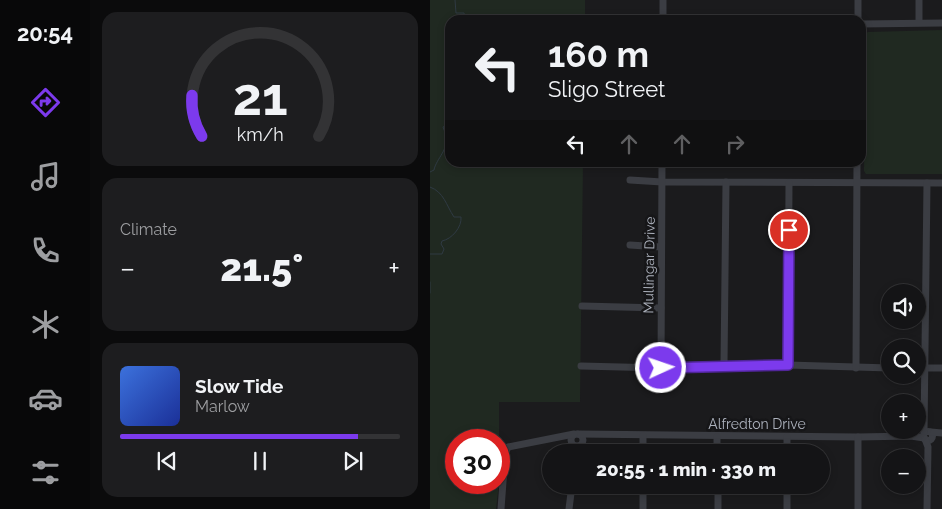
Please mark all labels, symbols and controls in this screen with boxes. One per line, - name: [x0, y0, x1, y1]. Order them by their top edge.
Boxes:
- text: 20:54: [17, 20, 73, 46]
- text: 160 m: [548, 34, 649, 75]
- icon: left: [465, 35, 530, 100]
- text: 21: [232, 66, 288, 127]
- text: Sligo Street: [548, 76, 665, 102]
- icon: directions: [28, 85, 63, 120]
- text: km/h: [236, 124, 284, 145]
- icon: left: [562, 130, 590, 158]
- icon: ahead: [615, 130, 643, 158]
- icon: ahead: [668, 130, 696, 158]
- icon: right: [721, 130, 749, 158]
- icon: music: [28, 159, 63, 194]
- pin: [768, 209, 810, 251]
- street label: Mullingar Drive: [640, 216, 658, 314]
- icon: arrive: [775, 216, 803, 244]
- text: Climate: [120, 220, 177, 239]
- icon: phone: [28, 233, 63, 268]
- text: 21.5°: [220, 245, 303, 290]
- text: −: [120, 252, 135, 285]
- text: +: [388, 252, 400, 285]
- map controls: [881, 284, 926, 494]
- button: sound: [881, 284, 926, 329]
- icon: climate: [28, 307, 63, 342]
- button: search: [881, 339, 926, 384]
- position arrow: [634, 341, 686, 393]
- text: Slow Tide: [195, 375, 284, 397]
- icon: car: [28, 381, 63, 416]
- button: +: [881, 394, 926, 439]
- text: Marlow: [195, 397, 250, 416]
- street label: Alfredton Drive: [708, 416, 806, 432]
- speed limit sign: 30: [445, 429, 510, 494]
- icon: previous: [153, 447, 181, 475]
- icon: pause: [246, 447, 274, 475]
- icon: next: [339, 447, 367, 475]
- button: −: [881, 449, 926, 494]
- icon: filters: [28, 455, 63, 490]
- text: 20:55 · 1 min · 330 m: [596, 458, 776, 480]

